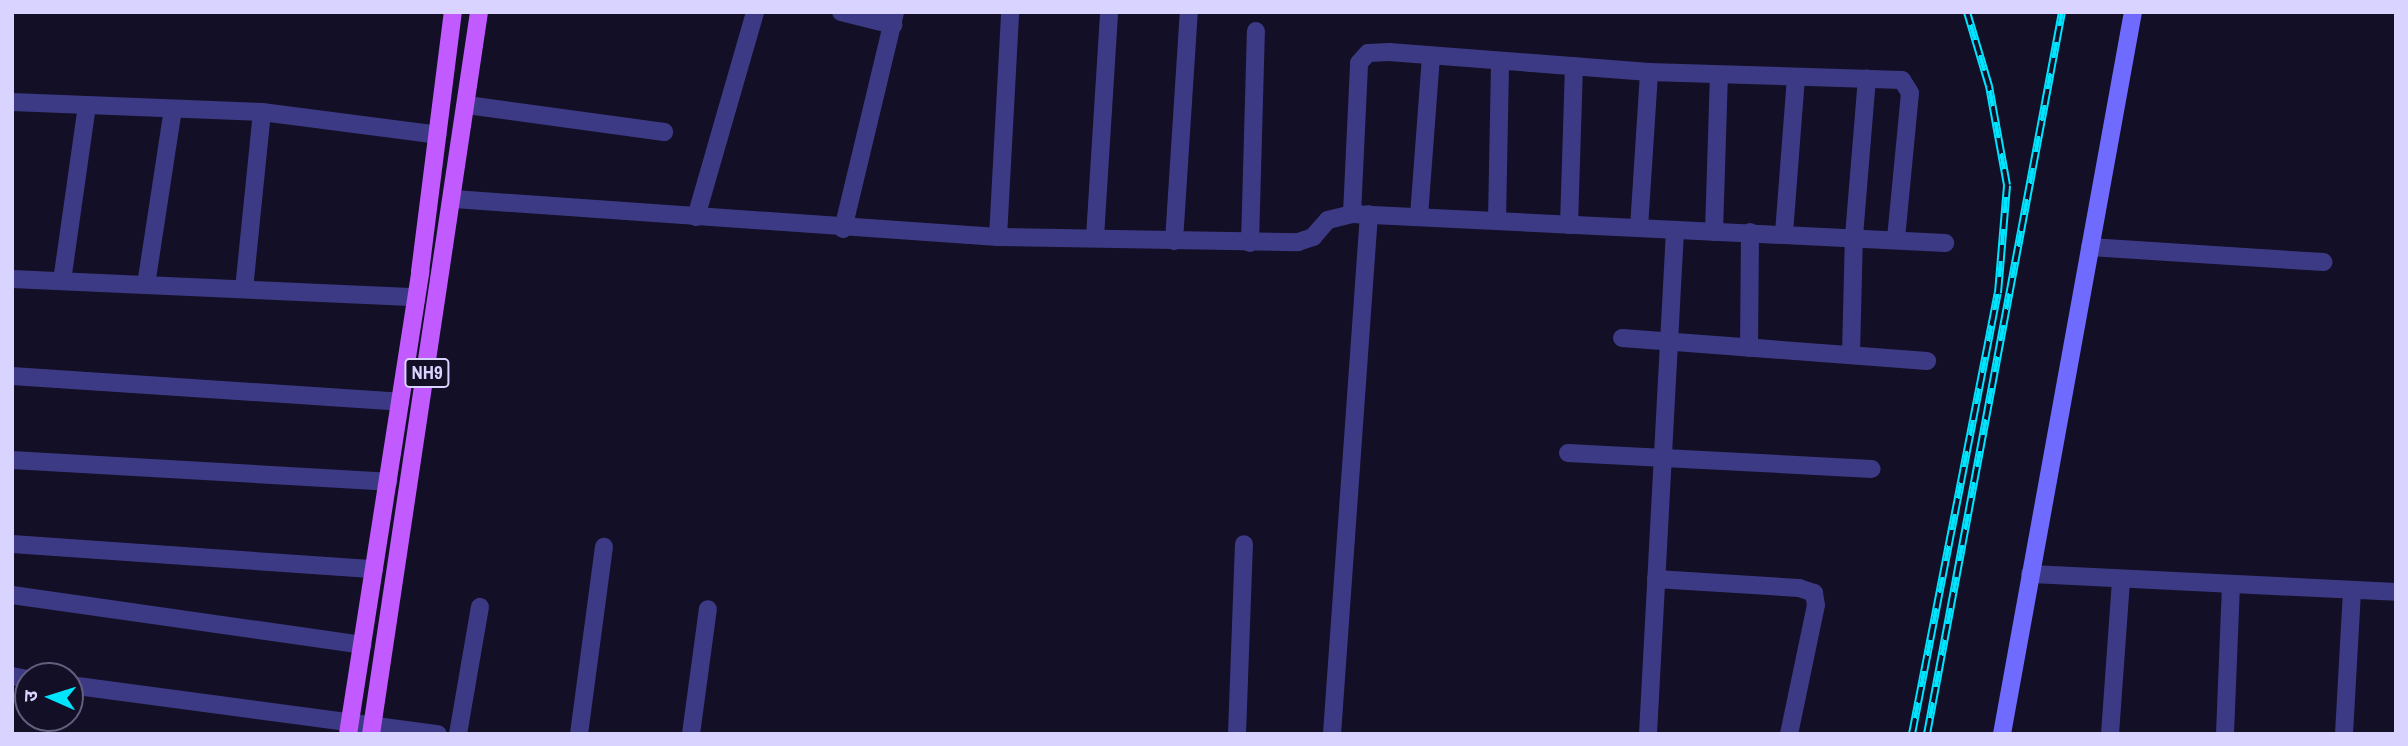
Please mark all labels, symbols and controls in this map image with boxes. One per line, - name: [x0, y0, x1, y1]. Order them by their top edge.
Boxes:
- road number: NH9: [404, 358, 450, 388]
- north arrow: [14, 662, 84, 732]
- text: उ: [17, 690, 43, 702]

